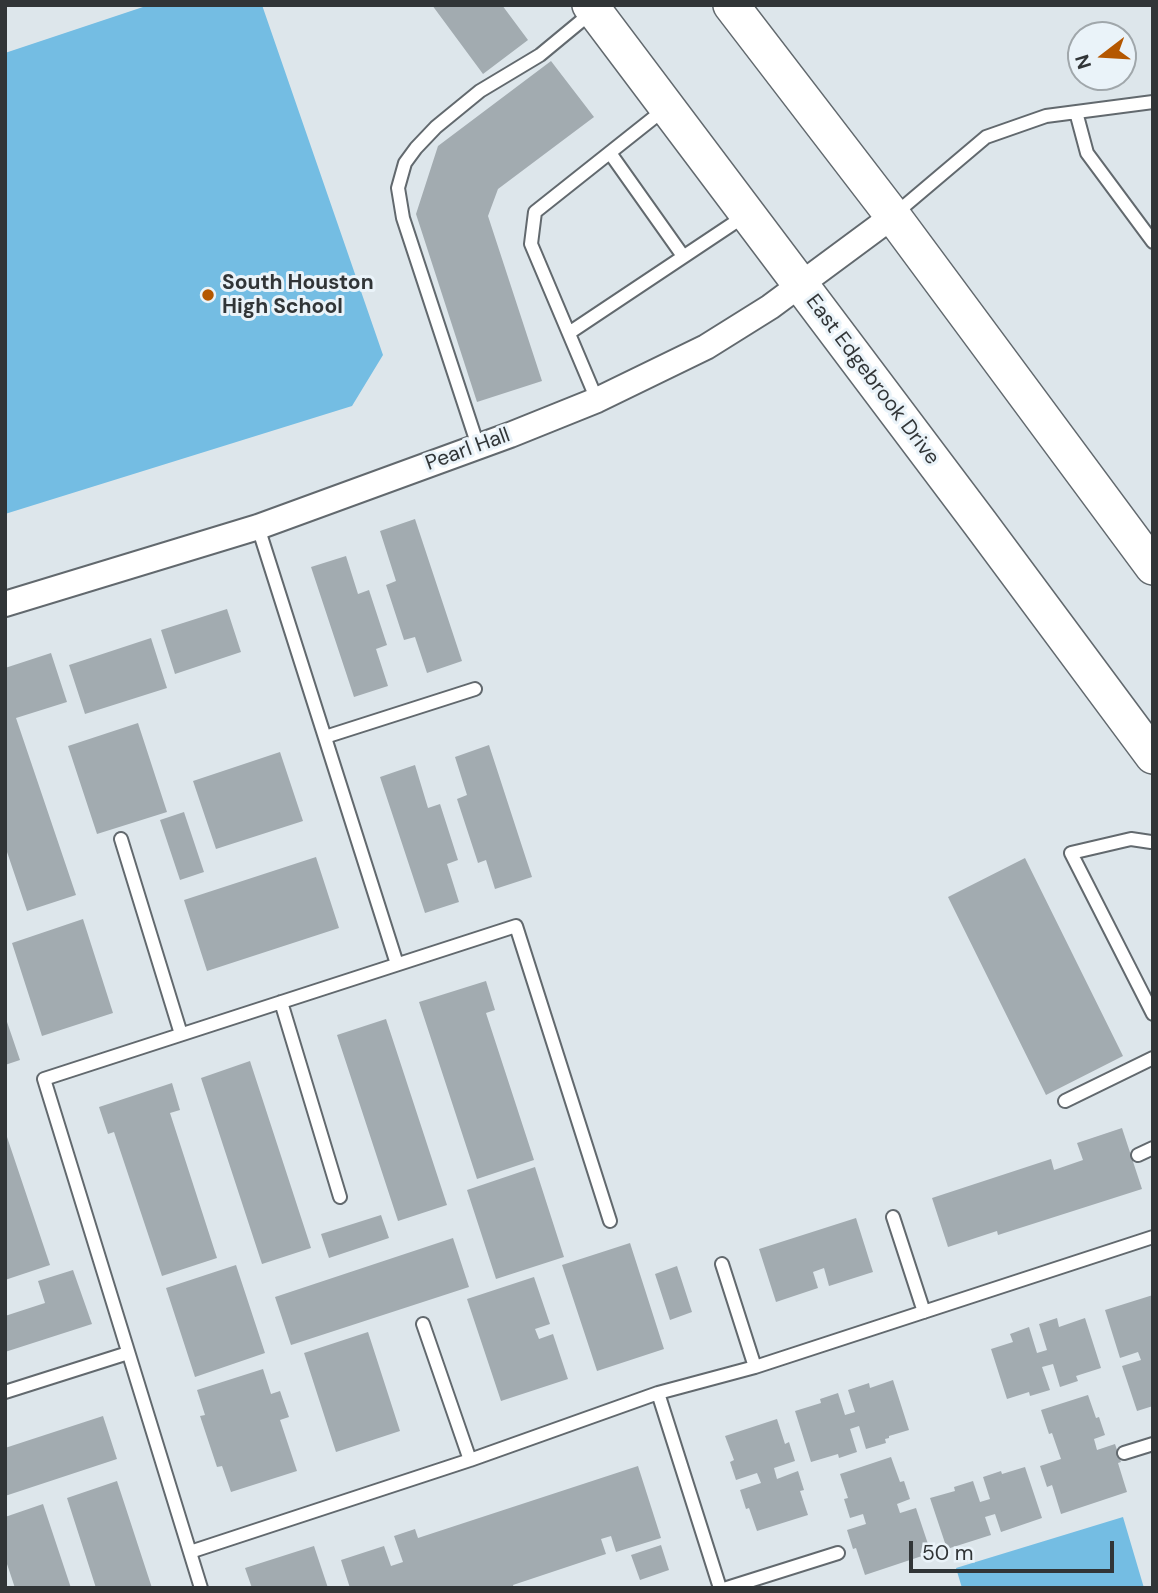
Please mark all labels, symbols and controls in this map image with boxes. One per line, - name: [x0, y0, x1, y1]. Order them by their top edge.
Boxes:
- north arrow: [1067, 21, 1137, 91]
- text: N: [1069, 51, 1097, 72]
- place label: South Houston High School: [222, 270, 374, 320]
- marker: South Houston High School: [200, 287, 216, 303]
- street label: East Edgebrook Drive: [800, 290, 944, 470]
- street label: Pearl Hall: [422, 423, 514, 477]
- scale bar: [913, 1526, 1118, 1570]
- text: 50 m: [922, 1539, 973, 1567]

